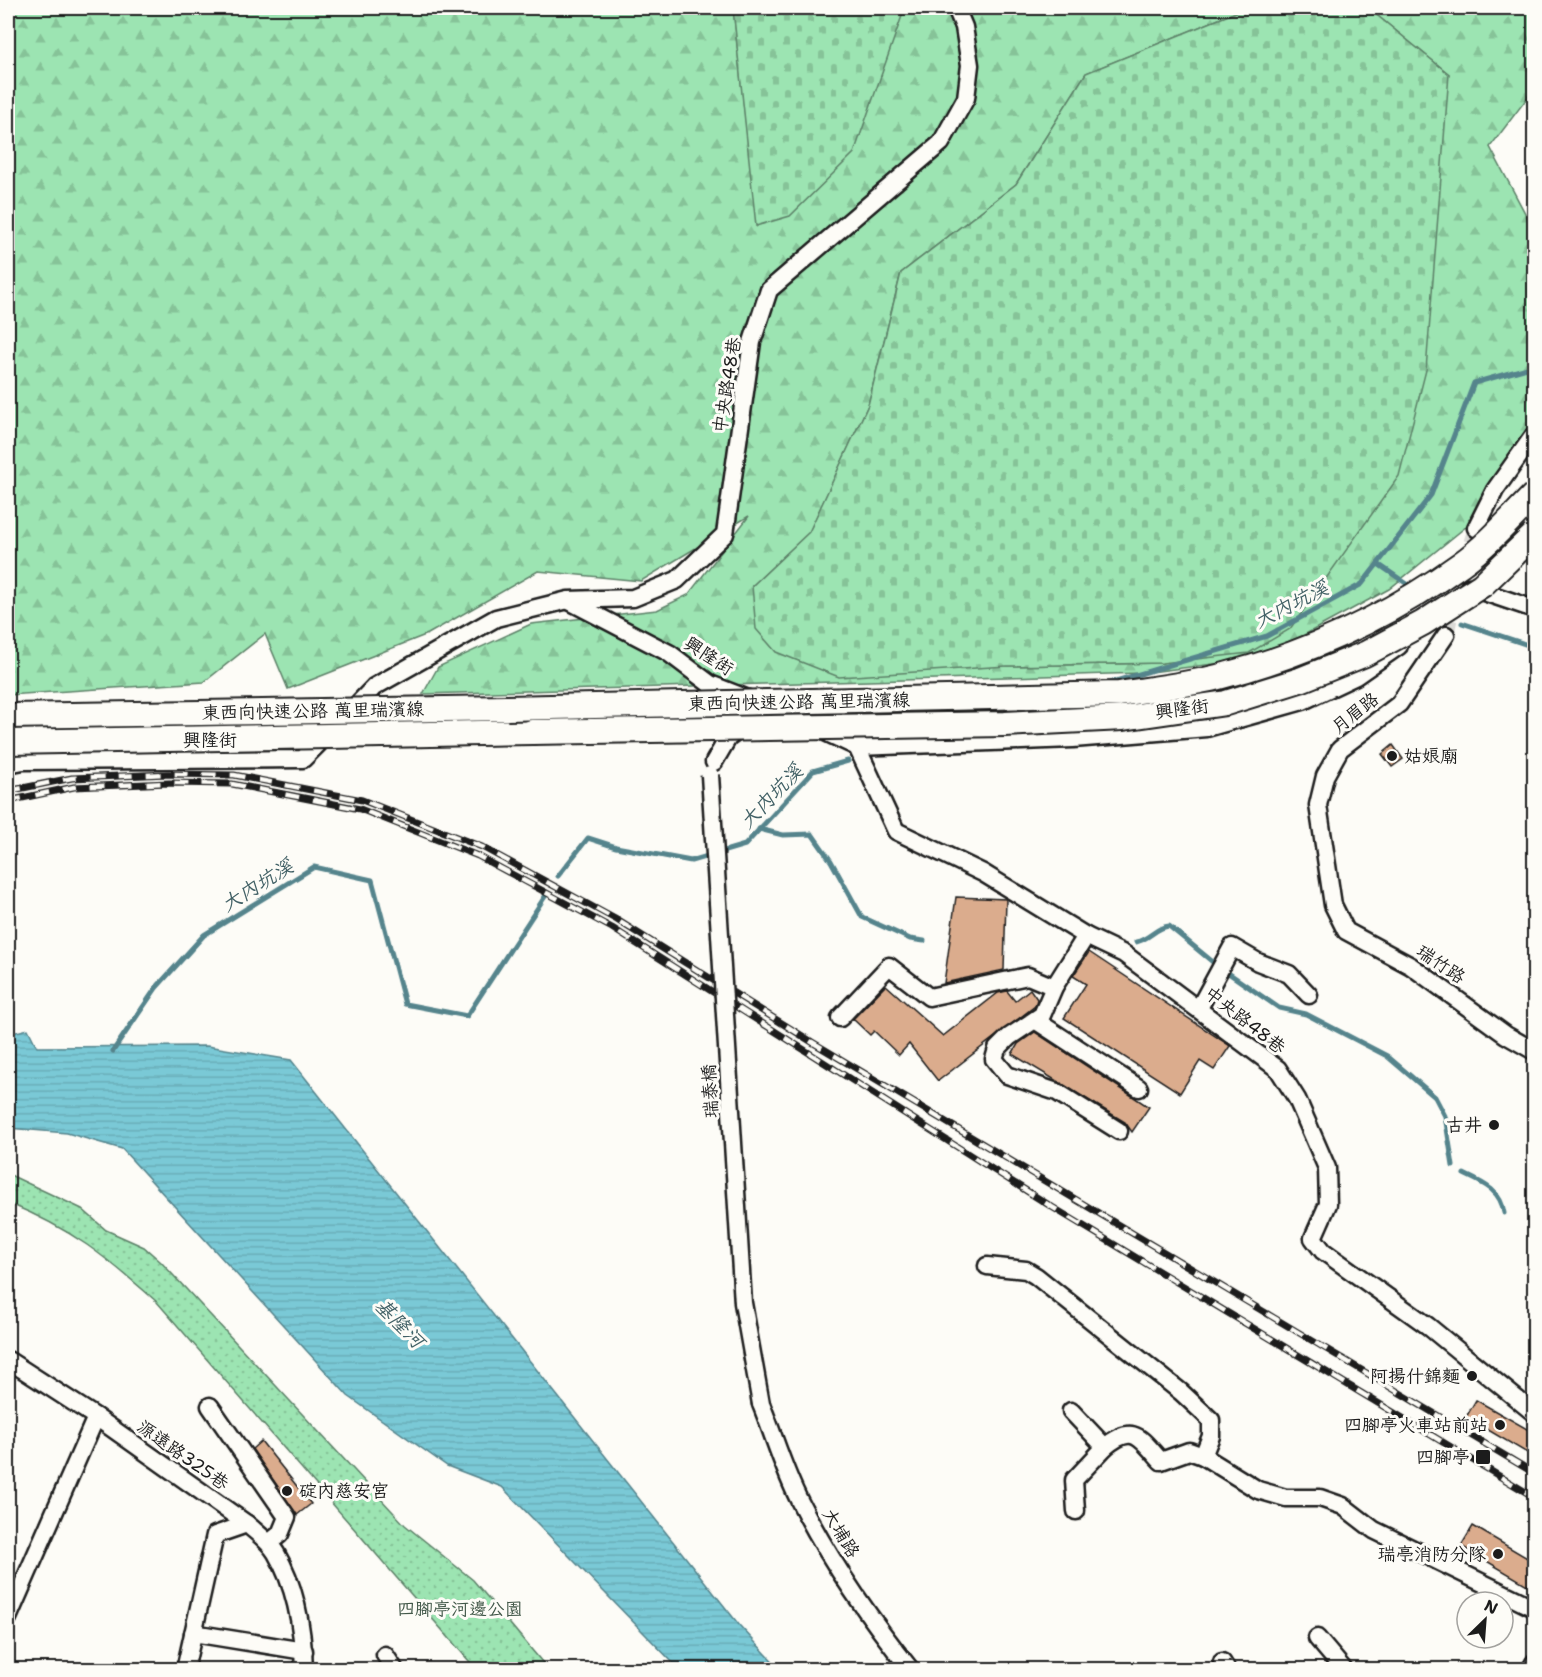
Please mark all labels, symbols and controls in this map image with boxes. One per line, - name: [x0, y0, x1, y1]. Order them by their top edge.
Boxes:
- street label: 中央路48巷: [708, 335, 746, 435]
- water label: 大內坑溪: [1249, 574, 1333, 634]
- street label: 興隆街: [680, 631, 738, 681]
- street label: 月眉路: [1326, 687, 1384, 739]
- street label: 東西向快速公路 萬里瑞濱線: [688, 688, 910, 716]
- street label: 興隆街: [1154, 694, 1210, 724]
- street label: 東西向快速公路 萬里瑞濱線: [202, 697, 424, 725]
- street label: 興隆街: [183, 728, 237, 752]
- place label: 姑娘廟: [1404, 744, 1458, 768]
- marker: 姑娘廟: [1385, 749, 1399, 763]
- water label: 大內坑溪: [734, 757, 809, 834]
- water label: 大內坑溪: [216, 852, 299, 917]
- street label: 瑞竹路: [1412, 939, 1470, 989]
- street label: 中央路48巷: [1199, 981, 1291, 1059]
- street label: 瑞泰橋: [697, 1063, 723, 1119]
- place label: 古井: [1446, 1113, 1482, 1137]
- marker: 古井: [1487, 1118, 1501, 1132]
- water label: 基隆河: [370, 1292, 432, 1356]
- place label: 阿揚什錦麵: [1370, 1364, 1460, 1388]
- marker: 阿揚什錦麵: [1465, 1369, 1479, 1383]
- place label: 四腳亭火車站前站: [1344, 1413, 1488, 1437]
- street label: 源遠路325巷: [132, 1415, 234, 1495]
- marker: 四腳亭火車站前站: [1493, 1418, 1507, 1432]
- place label: 四腳亭: [1416, 1445, 1470, 1469]
- marker: 四腳亭: [1474, 1448, 1492, 1466]
- place label: 碇內慈安宮: [299, 1479, 389, 1503]
- marker: 碇內慈安宮: [280, 1484, 294, 1498]
- street label: 大埔路: [817, 1504, 865, 1562]
- place label: 瑞亭消防分隊: [1378, 1542, 1486, 1566]
- marker: 瑞亭消防分隊: [1491, 1547, 1505, 1561]
- north arrow: [1455, 1590, 1515, 1650]
- text: N: [1481, 1595, 1501, 1619]
- park label: 四腳亭河邊公園: [397, 1597, 523, 1621]

